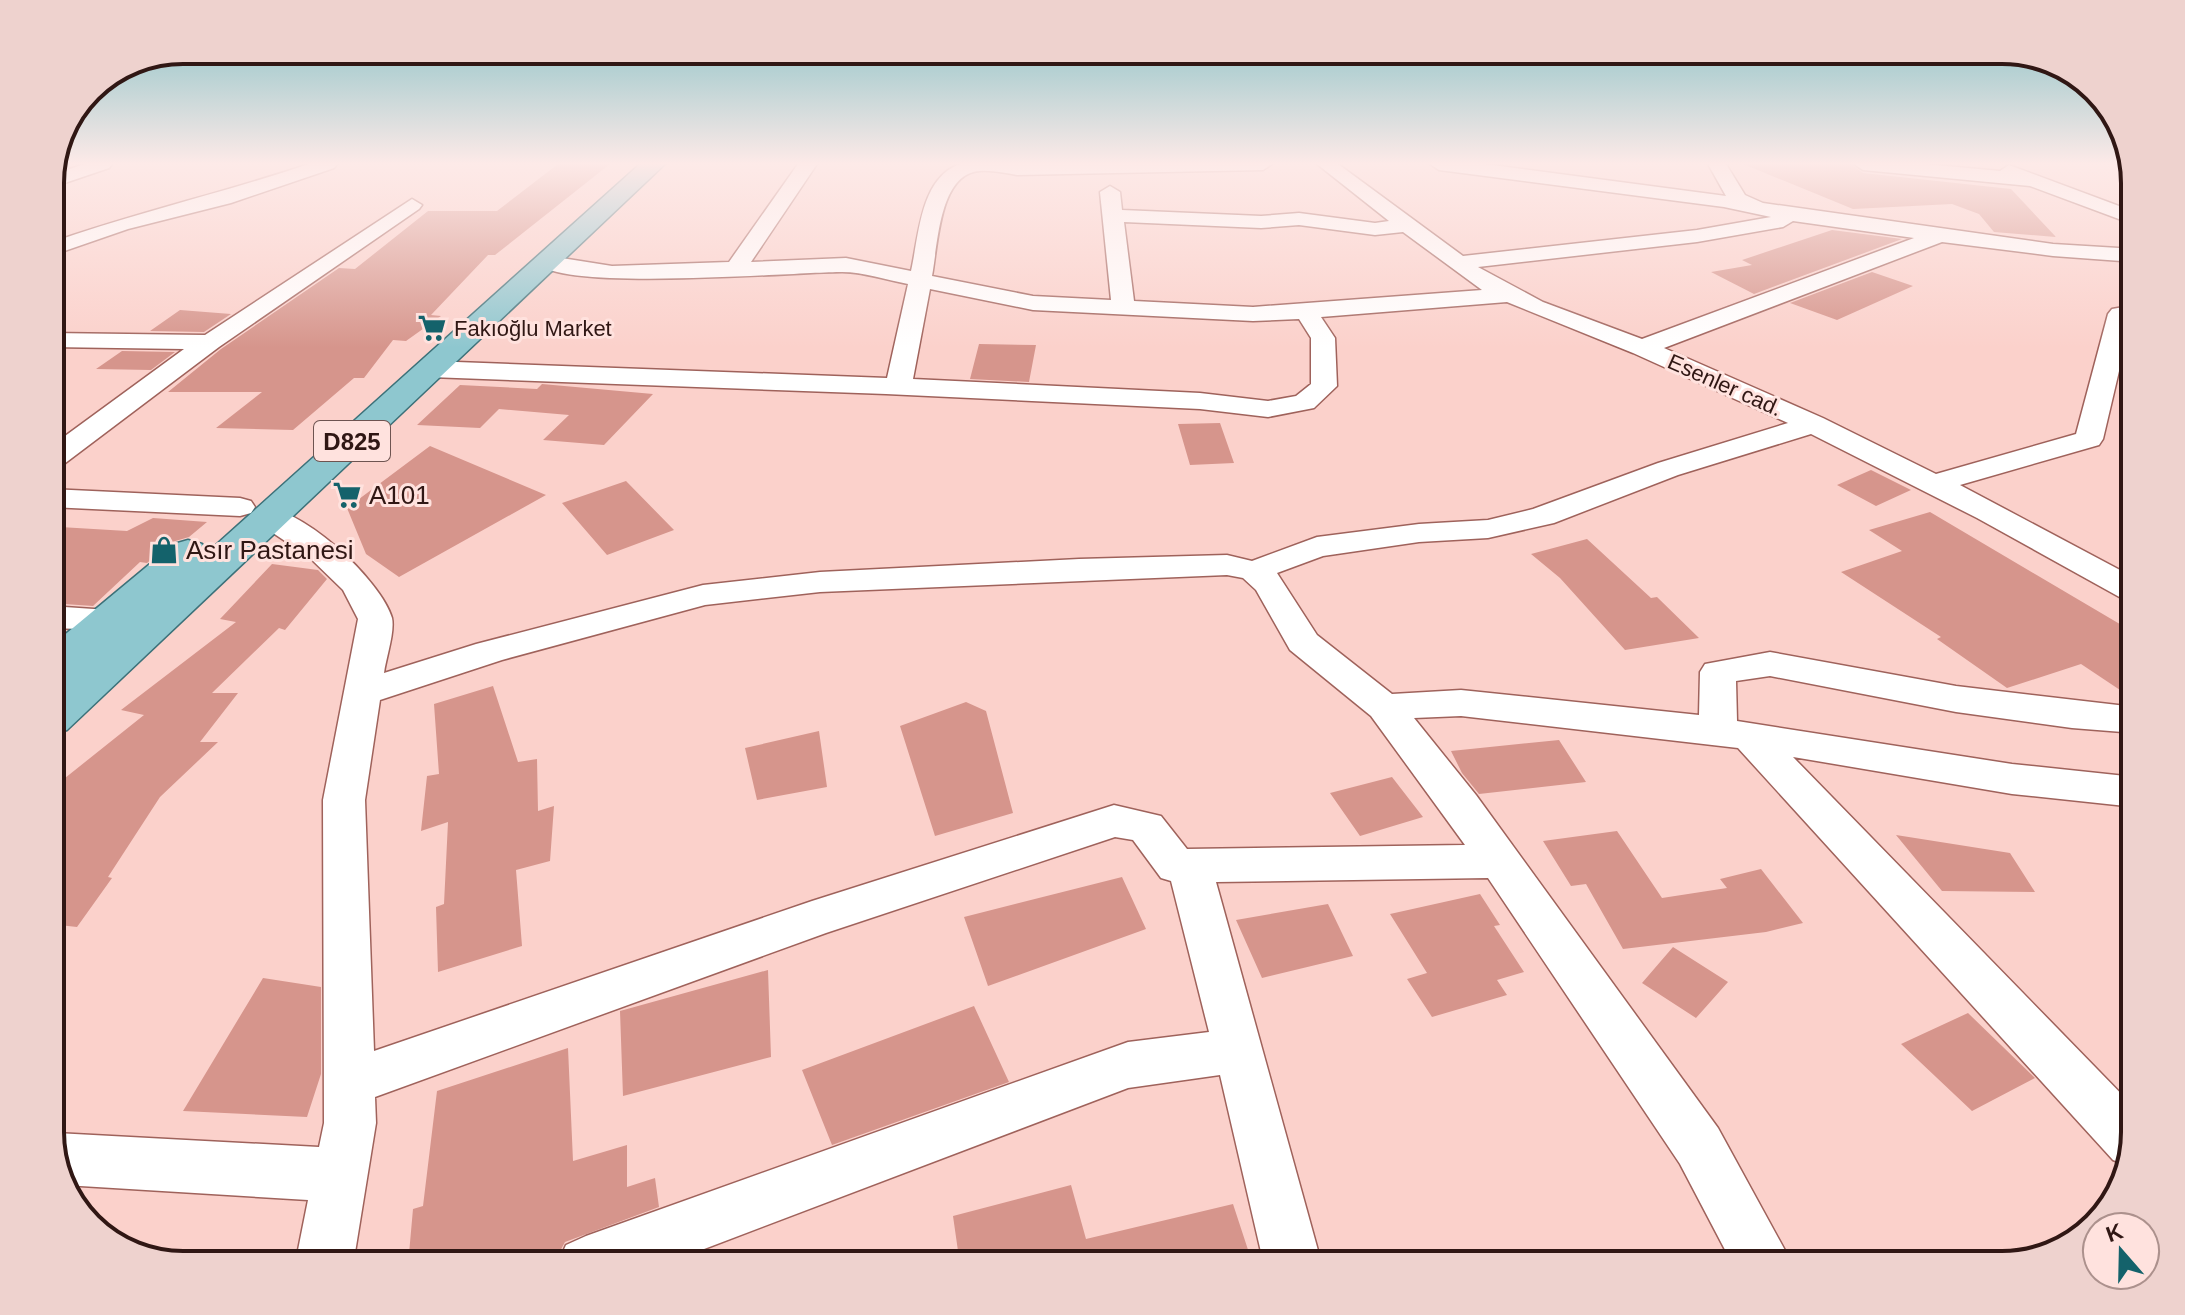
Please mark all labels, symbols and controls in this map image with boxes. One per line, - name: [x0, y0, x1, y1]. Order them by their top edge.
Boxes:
- supermarket icon: Fakıoğlu Market: [417, 313, 447, 343]
- place label: Fakıoğlu Market: [454, 316, 612, 341]
- street label: Esenler cad.: [1664, 349, 1786, 421]
- road number: D825: [314, 421, 390, 461]
- supermarket icon: A101: [332, 480, 362, 510]
- place label: A101: [369, 480, 430, 510]
- shop icon: Asır Pastanesi: [149, 535, 179, 565]
- place label: Asır Pastanesi: [186, 535, 354, 565]
- north arrow: [2081, 1211, 2161, 1291]
- text: K: [2103, 1218, 2126, 1247]

